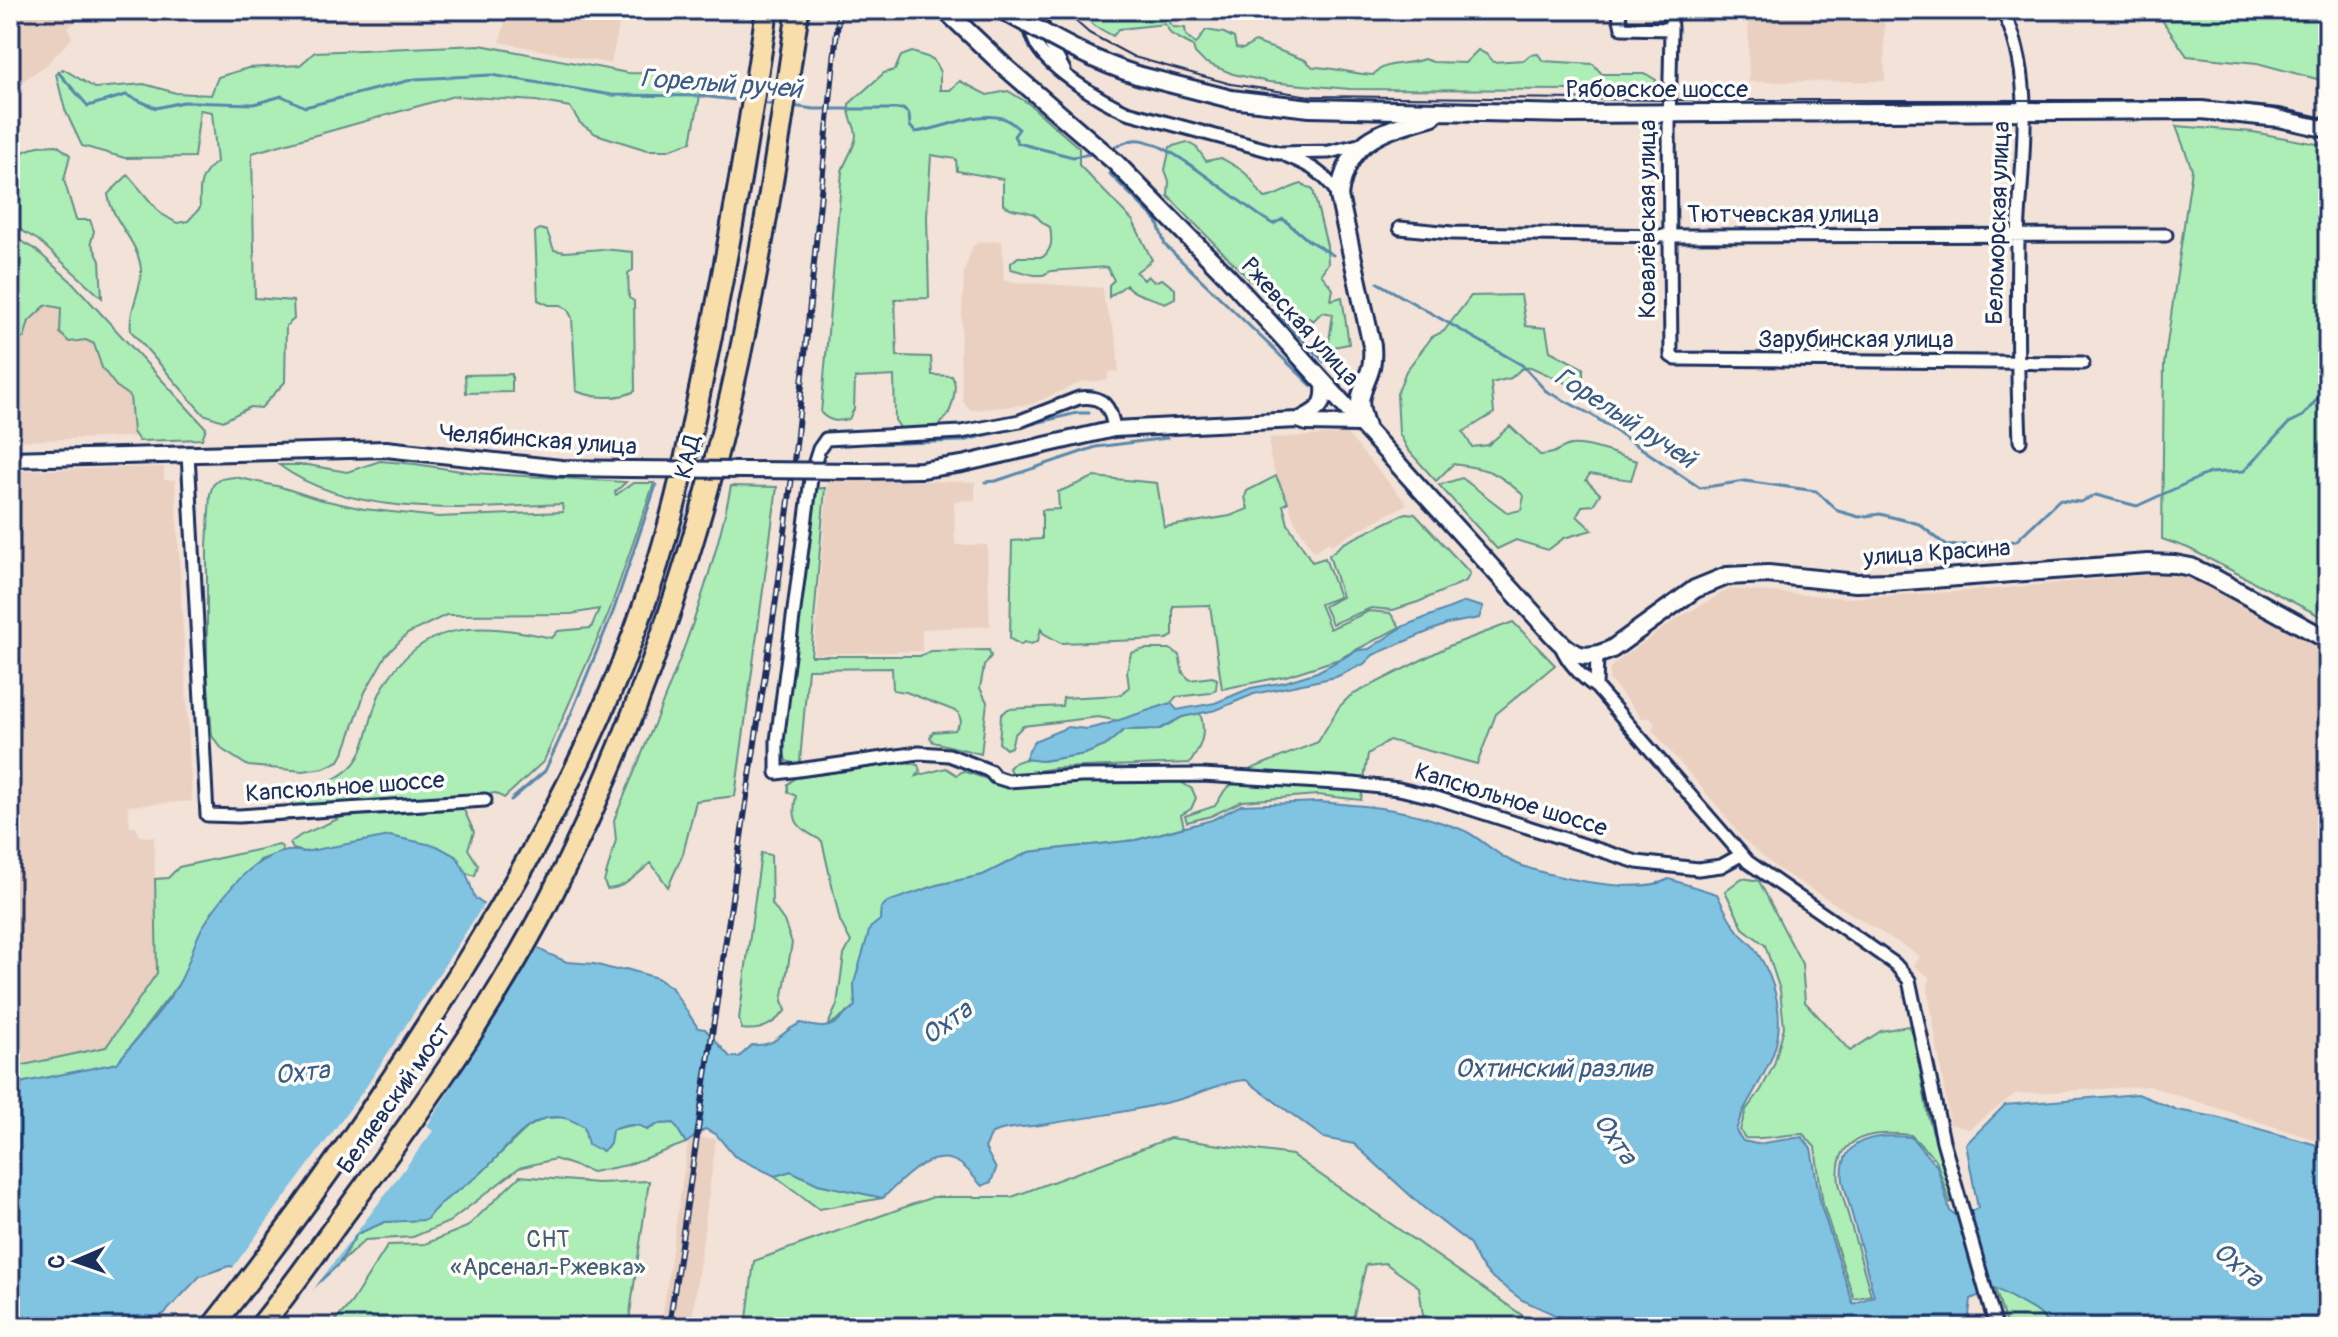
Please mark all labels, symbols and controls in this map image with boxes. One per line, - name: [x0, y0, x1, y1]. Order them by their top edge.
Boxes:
- water label: Горелый ручей: [639, 62, 805, 106]
- street label: Рябовское шоссе: [1566, 75, 1748, 104]
- street label: Ковалёвская улица: [1633, 119, 1662, 319]
- street label: Беломорская улица: [1980, 121, 2016, 325]
- street label: Тютчевская улица: [1687, 200, 1879, 229]
- street label: Ржевская улица: [1235, 252, 1365, 392]
- street label: Зарубинская улица: [1758, 325, 1954, 354]
- water label: Горелый ручей: [1548, 361, 1704, 477]
- street label: Челябинская улица: [438, 419, 638, 461]
- street label: КАД: [669, 432, 708, 482]
- street label: улица Красина: [1862, 533, 2011, 573]
- street label: Капсюльное шоссе: [1411, 757, 1611, 843]
- street label: Капсюльное шоссе: [244, 766, 446, 808]
- water label: Охта: [915, 993, 980, 1052]
- street label: Беляевский мост: [331, 1017, 457, 1179]
- water label: Охтинский разлив: [1455, 1053, 1654, 1085]
- water label: Охта: [273, 1054, 333, 1092]
- water label: Охта: [1586, 1107, 1645, 1172]
- north arrow: [36, 1221, 116, 1301]
- park label: СНТ «Арсенал-Ржевка»: [450, 1225, 646, 1282]
- water label: Охта: [2207, 1235, 2271, 1296]
- text: С: [43, 1254, 71, 1269]

